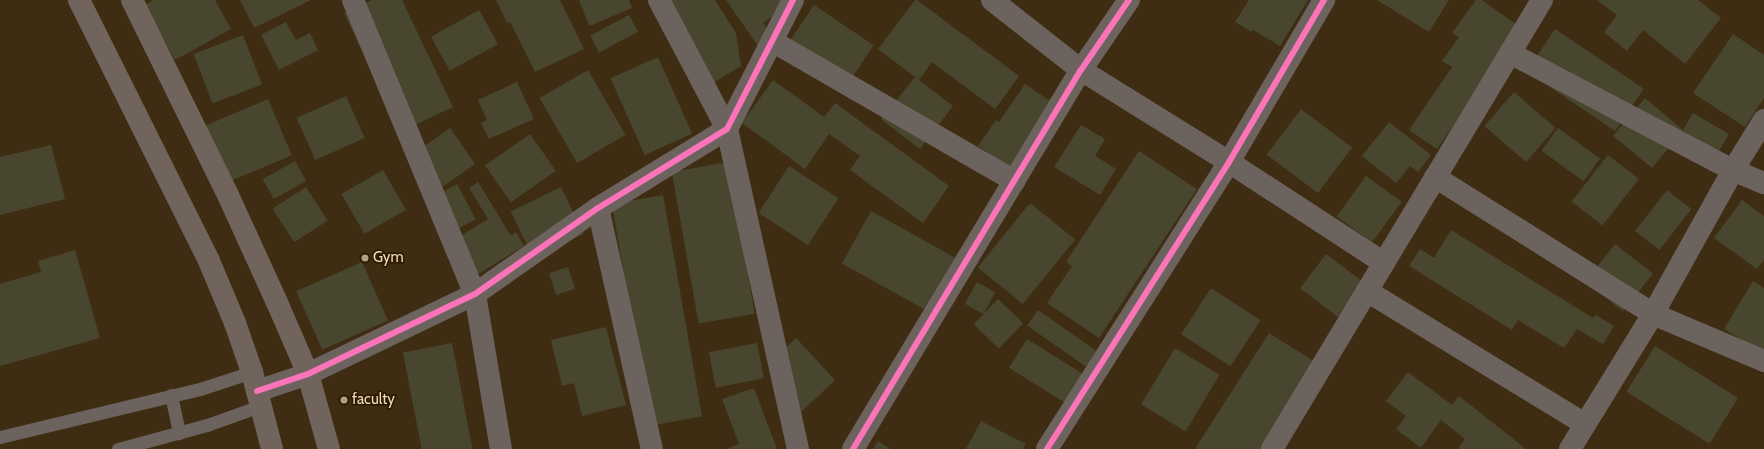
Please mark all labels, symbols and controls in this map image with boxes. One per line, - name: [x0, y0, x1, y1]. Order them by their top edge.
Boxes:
- place label: Gym: [373, 249, 404, 267]
- marker: Gym: [360, 253, 370, 263]
- place label: faculty: [352, 391, 395, 409]
- marker: faculty: [339, 395, 349, 405]

